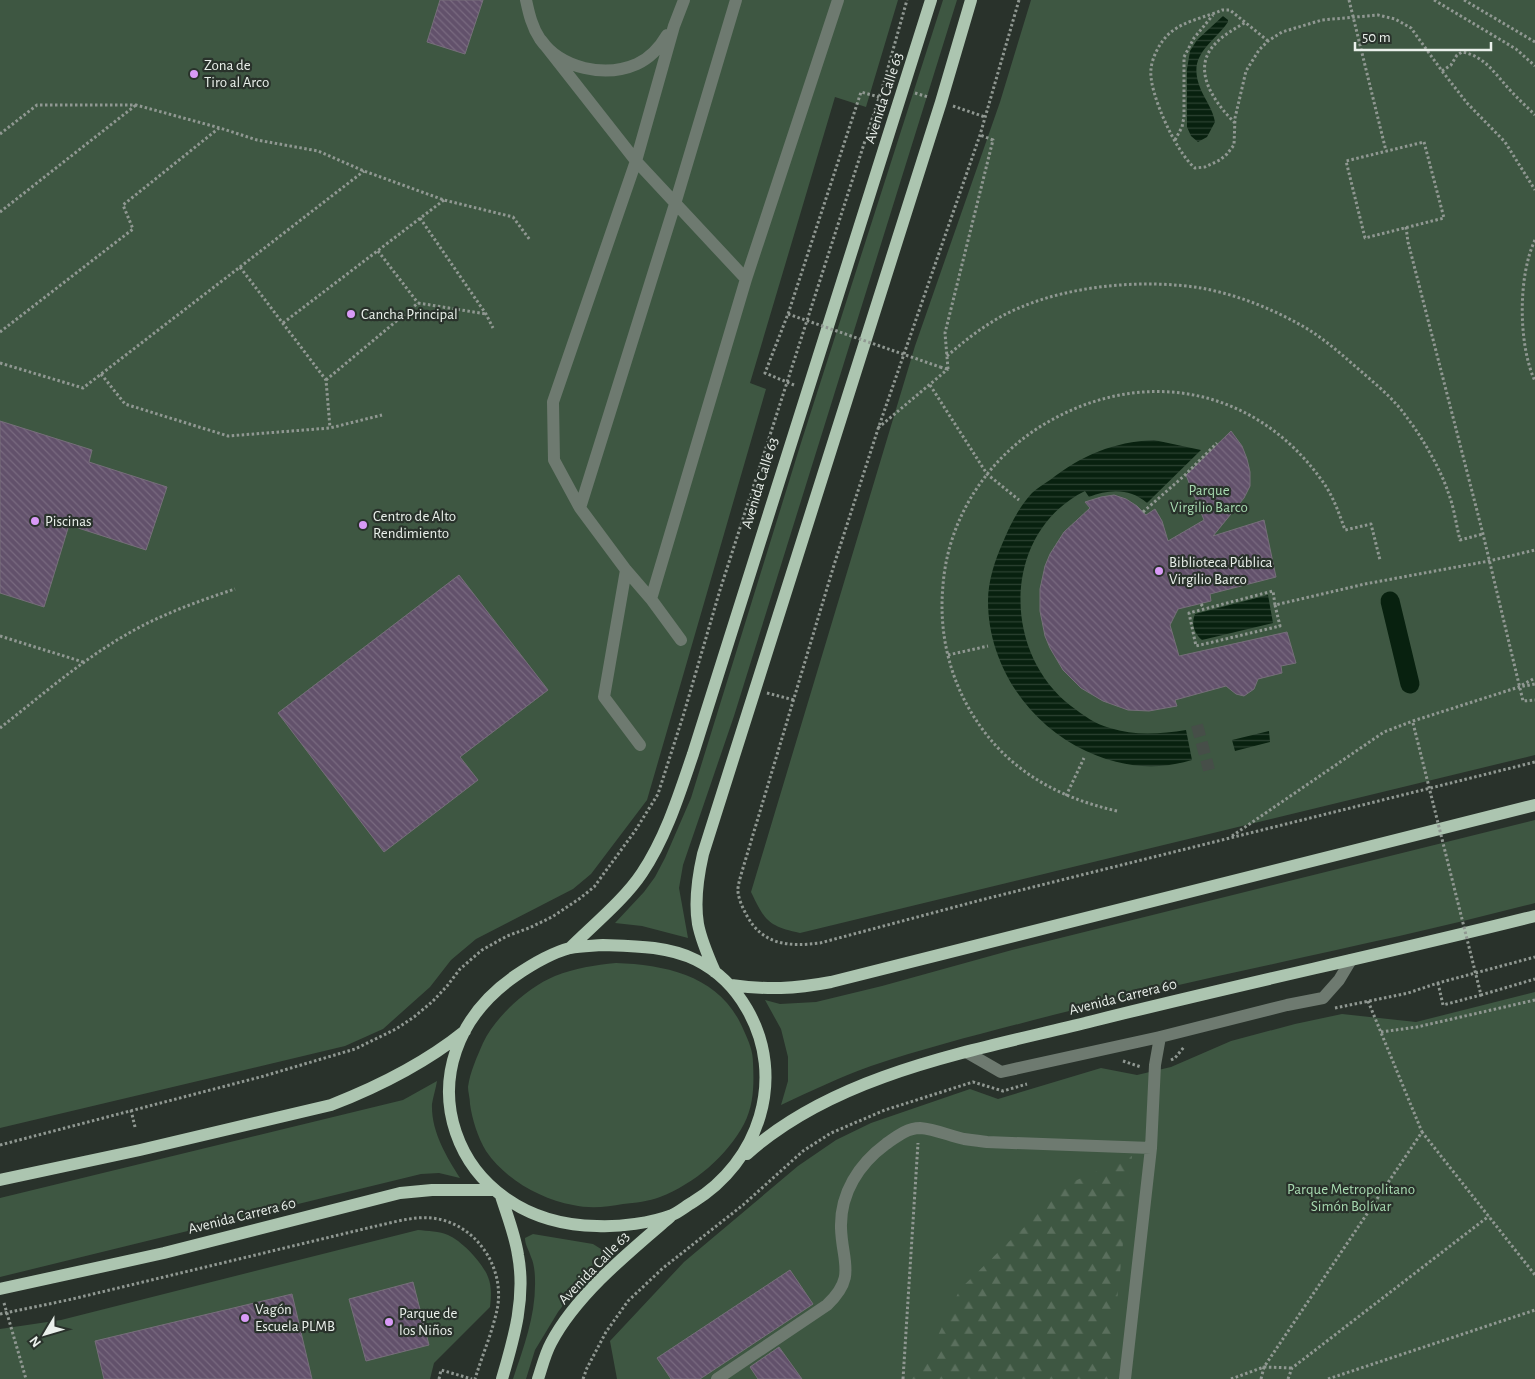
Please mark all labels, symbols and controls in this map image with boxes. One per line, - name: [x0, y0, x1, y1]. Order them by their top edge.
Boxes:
- scale bar: [1355, 20, 1491, 52]
- text: 50 m: [1362, 30, 1391, 45]
- street label: Avenida Calle 63: [862, 51, 906, 145]
- place label: Zona de Tiro al Arco: [204, 58, 269, 90]
- marker: Zona de Tiro al Arco: [188, 68, 200, 80]
- place label: Cancha Principal: [361, 307, 458, 322]
- marker: Cancha Principal: [345, 308, 357, 320]
- street label: Avenida Calle 63: [739, 436, 781, 530]
- park label: Parque Virgilio Barco: [1170, 483, 1248, 515]
- place label: Centro de Alto Rendimiento: [373, 509, 456, 541]
- place label: Piscinas: [45, 514, 92, 529]
- marker: Piscinas: [29, 515, 41, 527]
- marker: Centro de Alto Rendimiento: [357, 519, 369, 531]
- place label: Biblioteca Pública Virgilio Barco: [1169, 555, 1273, 587]
- marker: Biblioteca Pública Virgilio Barco: [1153, 565, 1165, 577]
- street label: Avenida Carrera 60: [1068, 976, 1178, 1018]
- park label: Parque Metropolitano Simón Bolívar: [1287, 1182, 1415, 1214]
- street label: Avenida Carrera 60: [187, 1195, 297, 1237]
- street label: Avenida Calle 63: [556, 1229, 632, 1307]
- place label: Vagón Escuela PLMB: [255, 1302, 335, 1334]
- place label: Parque de los Niños: [399, 1306, 457, 1338]
- north arrow: [20, 1309, 70, 1359]
- marker: Vagón Escuela PLMB: [239, 1312, 251, 1324]
- marker: Parque de los Niños: [383, 1316, 395, 1328]
- text: N: [27, 1333, 44, 1350]

